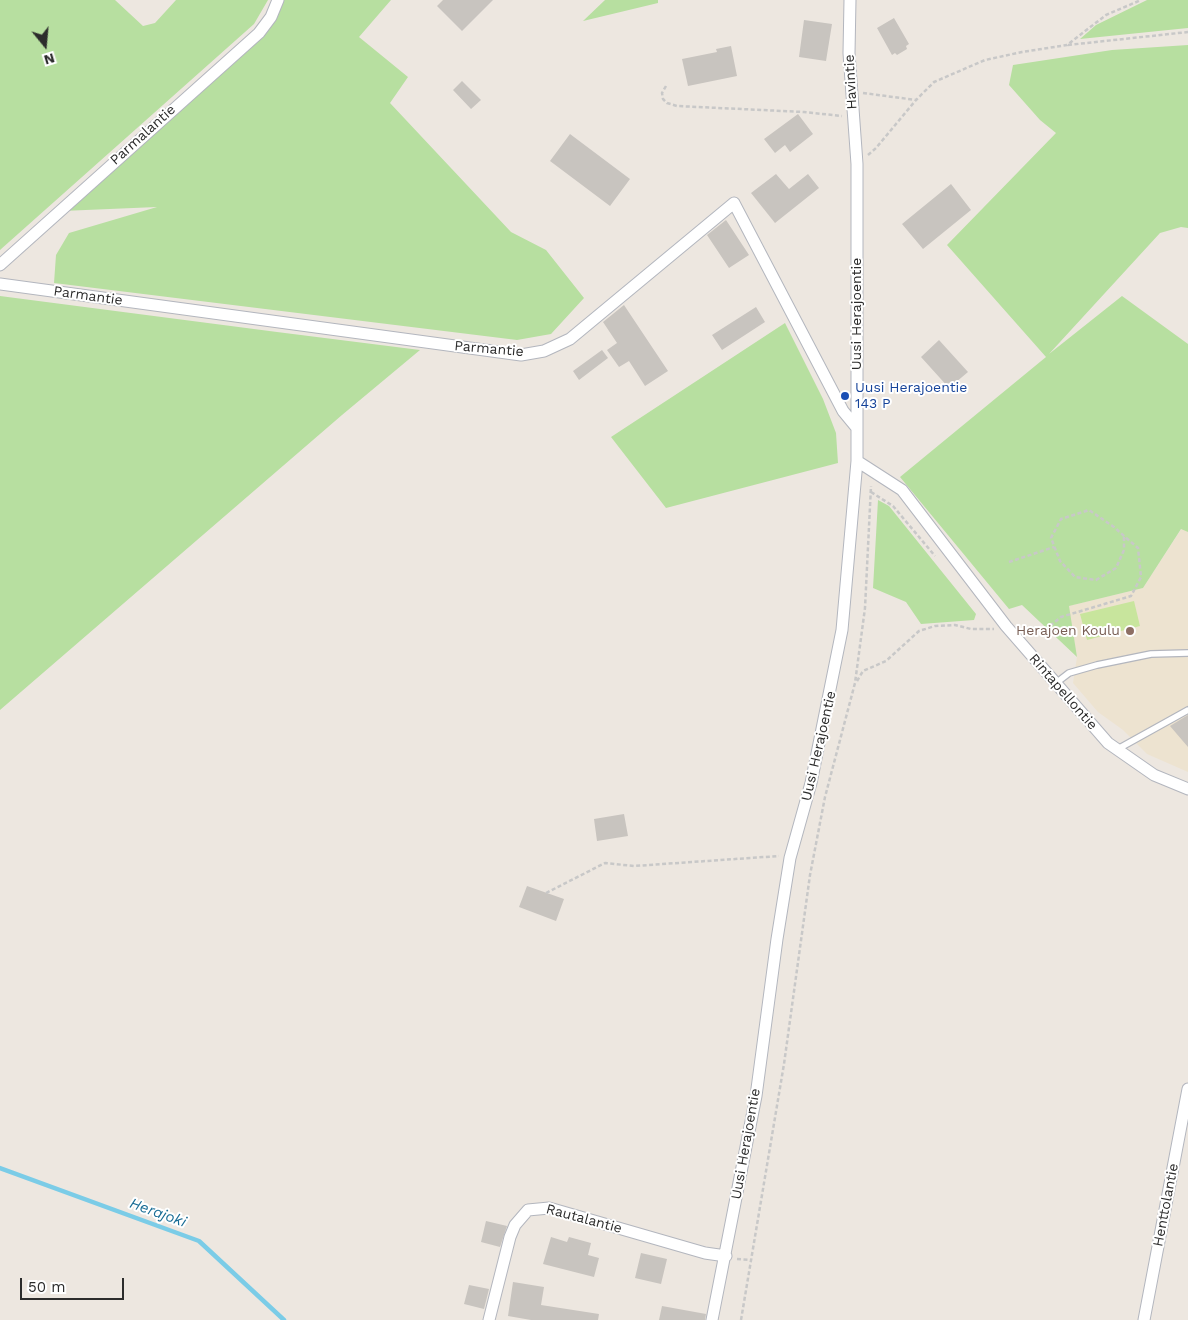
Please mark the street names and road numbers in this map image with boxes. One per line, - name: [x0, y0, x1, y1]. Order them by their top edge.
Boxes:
- street label: Havintie: [841, 54, 861, 110]
- street label: Parmalantie: [107, 101, 179, 169]
- street label: Uusi Herajoentie: [849, 258, 865, 370]
- street label: Parmantie: [52, 283, 124, 309]
- street label: Parmantie: [454, 338, 524, 360]
- street label: Rintapellontie: [1025, 650, 1101, 734]
- street label: Uusi Herajoentie: [798, 689, 840, 803]
- street label: Uusi Herajoentie: [728, 1087, 764, 1201]
- street label: Henttolantie: [1150, 1162, 1182, 1248]
- street label: Rautalantie: [544, 1201, 624, 1237]

